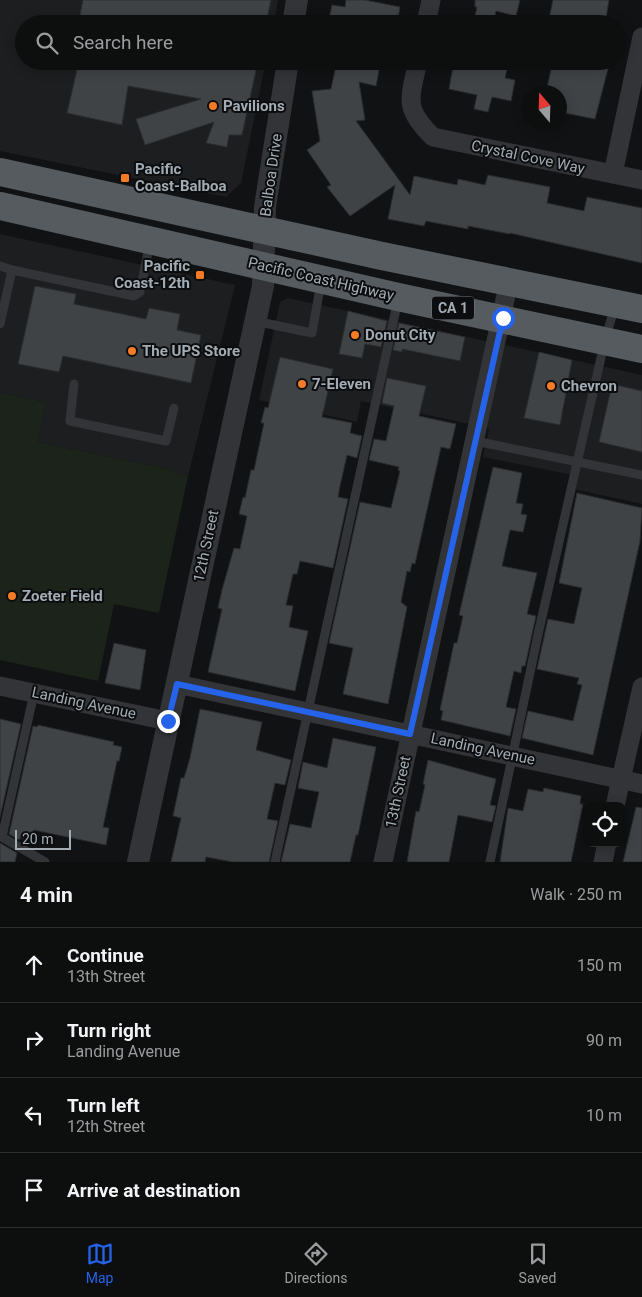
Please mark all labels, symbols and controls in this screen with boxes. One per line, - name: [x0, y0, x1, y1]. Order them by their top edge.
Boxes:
- search box: [15, 15, 627, 70]
- icon: search: [33, 29, 61, 57]
- text: Search here: [73, 31, 173, 54]
- north arrow: [522, 85, 567, 130]
- place label: Pavilions: [223, 97, 285, 115]
- marker: Pavilions: [207, 100, 219, 112]
- street label: Balboa Drive: [256, 132, 286, 218]
- street label: Crystal Cove Way: [470, 136, 586, 178]
- place label: Pacific Coast-Balboa: [135, 160, 227, 195]
- marker: Pacific Coast-Balboa: [119, 172, 131, 184]
- street label: Pacific Coast Highway: [246, 253, 396, 305]
- place label: Pacific Coast-12th: [114, 257, 190, 292]
- marker: Pacific Coast-12th: [194, 269, 206, 281]
- road number: CA 1: [432, 296, 474, 320]
- route start: [492, 307, 515, 330]
- place label: Donut City: [365, 326, 436, 344]
- marker: Donut City: [349, 329, 361, 341]
- place label: The UPS Store: [142, 342, 240, 360]
- marker: The UPS Store: [126, 345, 138, 357]
- place label: 7-Eleven: [312, 375, 371, 393]
- place label: Chevron: [561, 377, 617, 395]
- marker: 7-Eleven: [296, 378, 308, 390]
- marker: Chevron: [545, 380, 557, 392]
- street label: 12th Street: [190, 508, 222, 584]
- place label: Zoeter Field: [22, 587, 103, 605]
- marker: Zoeter Field: [6, 590, 18, 602]
- street label: Landing Avenue: [30, 683, 138, 723]
- route end: [157, 710, 180, 733]
- street label: Landing Avenue: [429, 729, 537, 769]
- street label: 13th Street: [382, 754, 414, 830]
- map controls: [582, 802, 627, 847]
- button: locate: [582, 802, 627, 847]
- scale bar: [15, 827, 71, 850]
- text: 20 m: [22, 831, 54, 847]
- text: 4 min: [20, 883, 73, 907]
- text: Walk · 250 m: [530, 885, 622, 904]
- text: Continue: [67, 944, 144, 967]
- icon: ahead: [20, 951, 48, 979]
- text: 150 m: [577, 956, 622, 975]
- text: 13th Street: [67, 967, 145, 986]
- text: Turn right: [67, 1019, 151, 1042]
- icon: right: [20, 1026, 48, 1054]
- text: 90 m: [586, 1031, 622, 1050]
- text: Landing Avenue: [67, 1042, 180, 1061]
- text: Turn left: [67, 1094, 140, 1117]
- icon: left: [20, 1101, 48, 1129]
- text: 10 m: [586, 1106, 622, 1125]
- text: 12th Street: [67, 1117, 145, 1136]
- icon: arrive: [20, 1176, 48, 1204]
- text: Arrive at destination: [67, 1179, 240, 1202]
- tab: Map: [86, 1240, 114, 1286]
- tab: Directions: [285, 1240, 348, 1286]
- tab: Saved: [519, 1240, 556, 1286]

